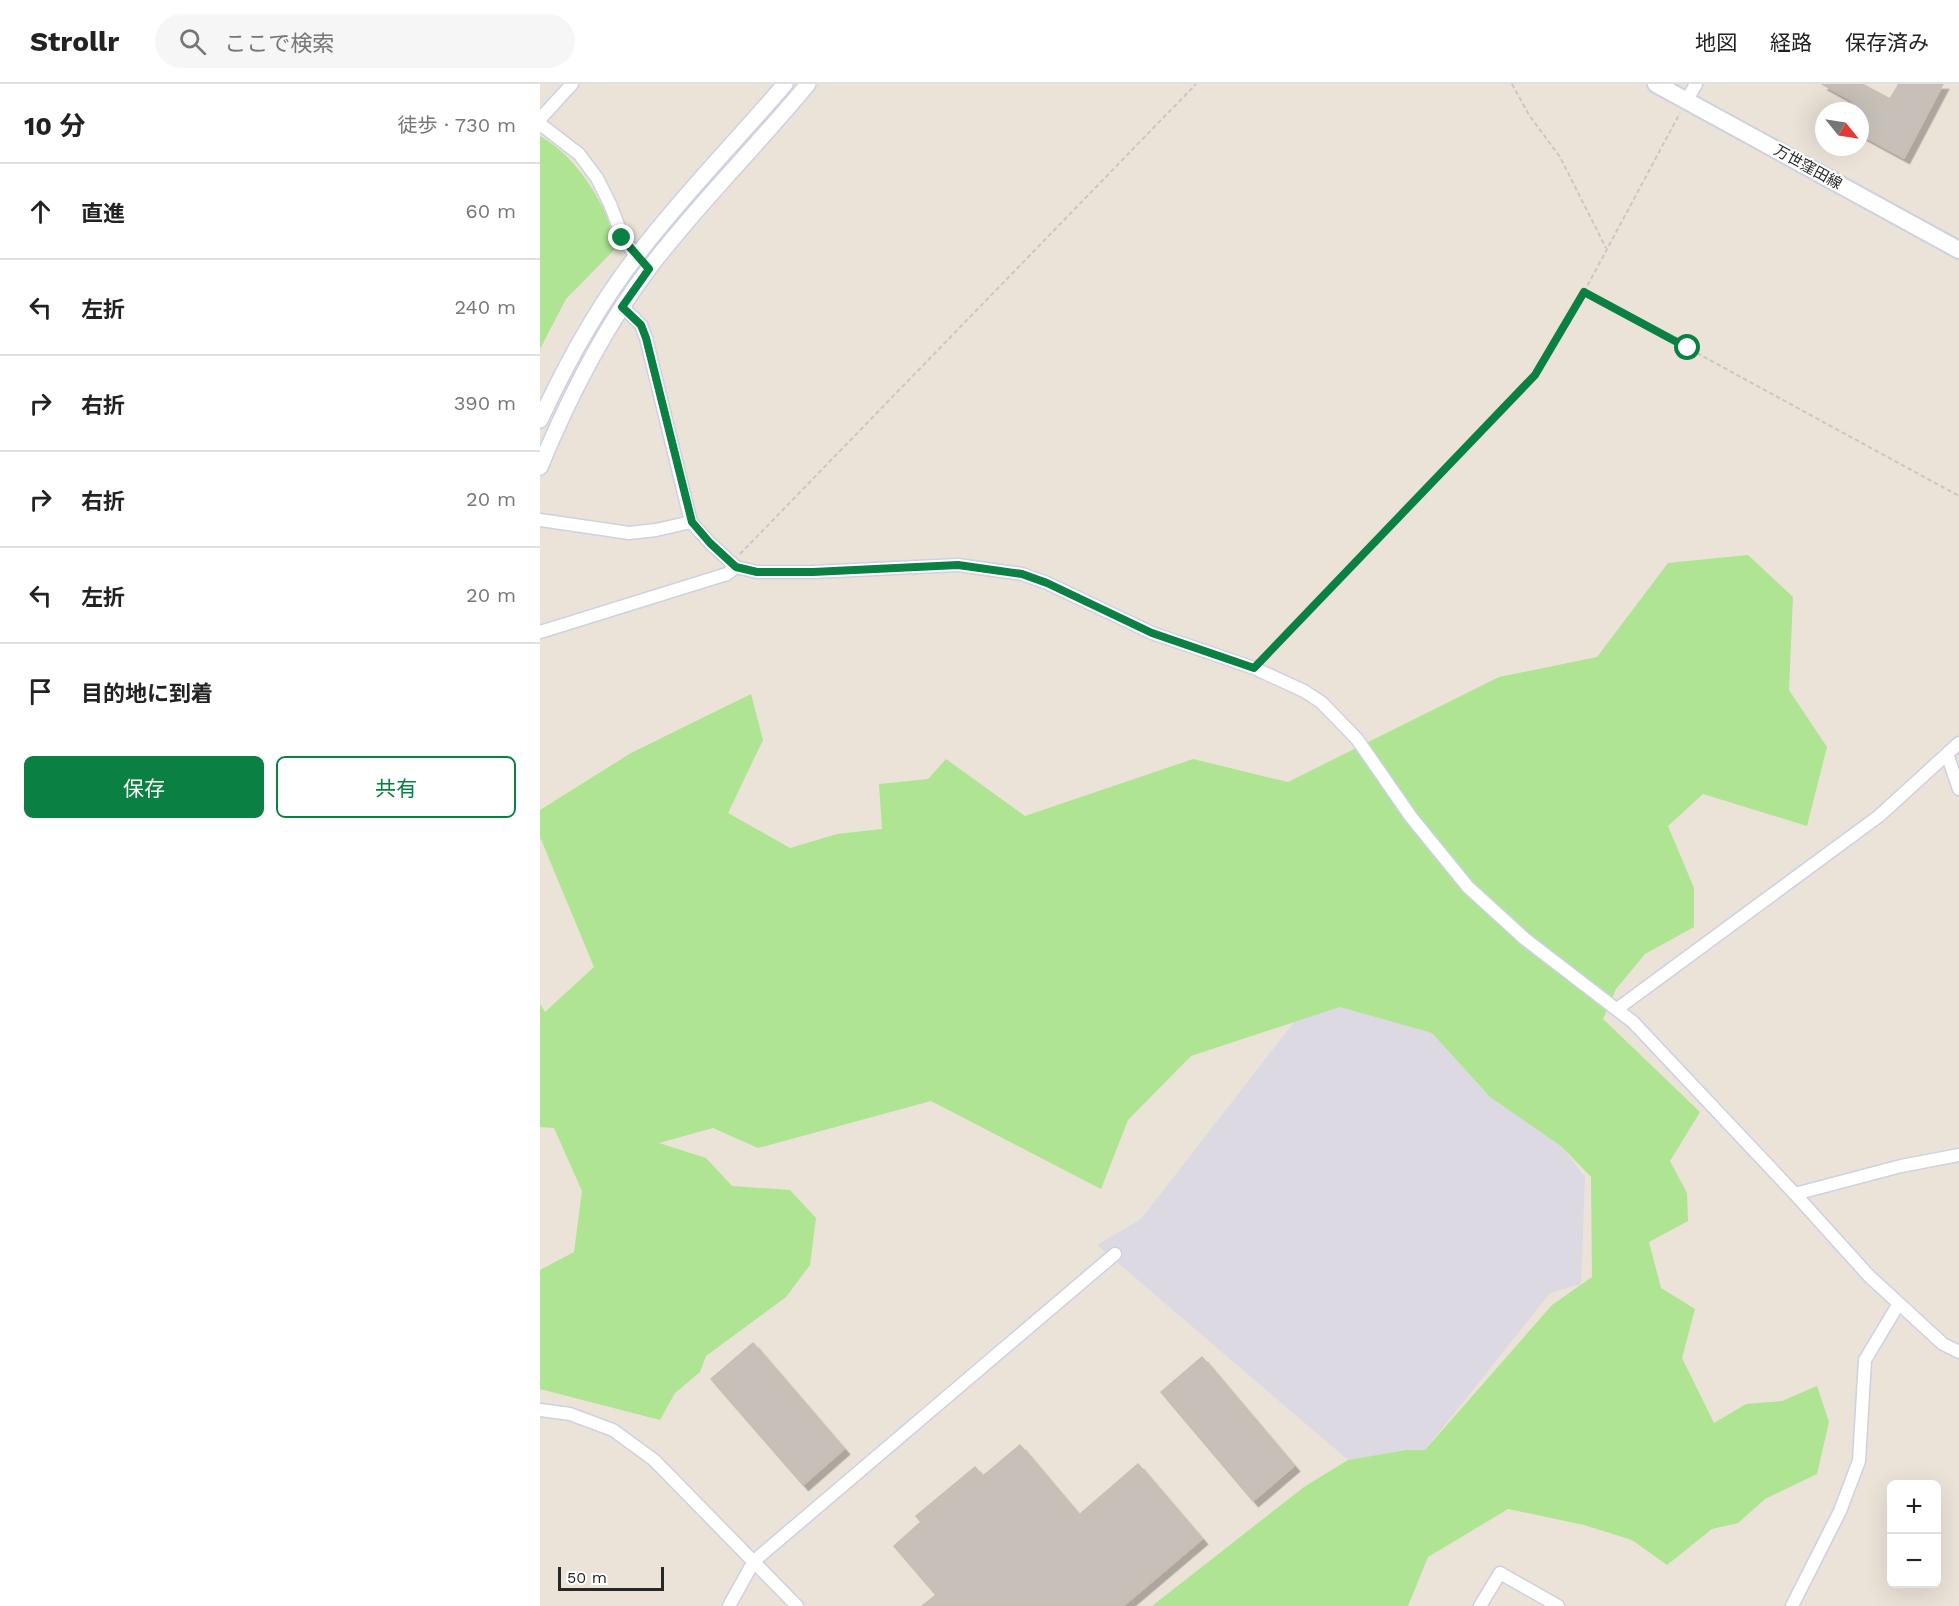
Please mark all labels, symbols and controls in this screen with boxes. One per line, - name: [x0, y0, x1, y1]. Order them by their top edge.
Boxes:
- search box: [155, 14, 575, 68]
- text: Strollr: [30, 25, 119, 58]
- icon: search: [176, 25, 209, 58]
- text: 地図: [1695, 30, 1737, 55]
- text: 経路: [1770, 30, 1812, 55]
- text: 保存済み: [1845, 30, 1929, 55]
- text: ここで検索: [224, 31, 334, 56]
- north arrow: [1815, 102, 1869, 156]
- text: 10 分: [24, 111, 85, 141]
- text: 徒歩 · 730 m: [397, 113, 516, 137]
- street label: 万世窪田線: [1771, 141, 1845, 193]
- icon: ahead: [24, 195, 57, 228]
- text: 60 m: [466, 199, 516, 223]
- text: 直進: [81, 201, 125, 226]
- route end: [608, 224, 634, 250]
- icon: left: [24, 291, 57, 324]
- text: 240 m: [454, 295, 516, 319]
- text: 左折: [81, 297, 125, 322]
- route start: [1674, 334, 1700, 360]
- icon: right: [24, 387, 57, 420]
- text: 390 m: [454, 391, 516, 415]
- text: 右折: [81, 393, 125, 418]
- icon: right: [24, 483, 57, 516]
- text: 20 m: [466, 487, 516, 511]
- text: 右折: [81, 489, 125, 514]
- icon: left: [24, 579, 57, 612]
- text: 20 m: [466, 583, 516, 607]
- text: 左折: [81, 585, 125, 610]
- icon: arrive: [24, 675, 57, 708]
- text: 目的地に到着: [81, 681, 213, 706]
- button: 保存: [24, 756, 264, 818]
- button: 共有: [276, 756, 516, 818]
- map controls: [1887, 1480, 1941, 1588]
- button: +: [1887, 1480, 1941, 1534]
- button: −: [1887, 1534, 1941, 1588]
- scale bar: [558, 1564, 664, 1592]
- text: 50 m: [567, 1568, 607, 1587]

